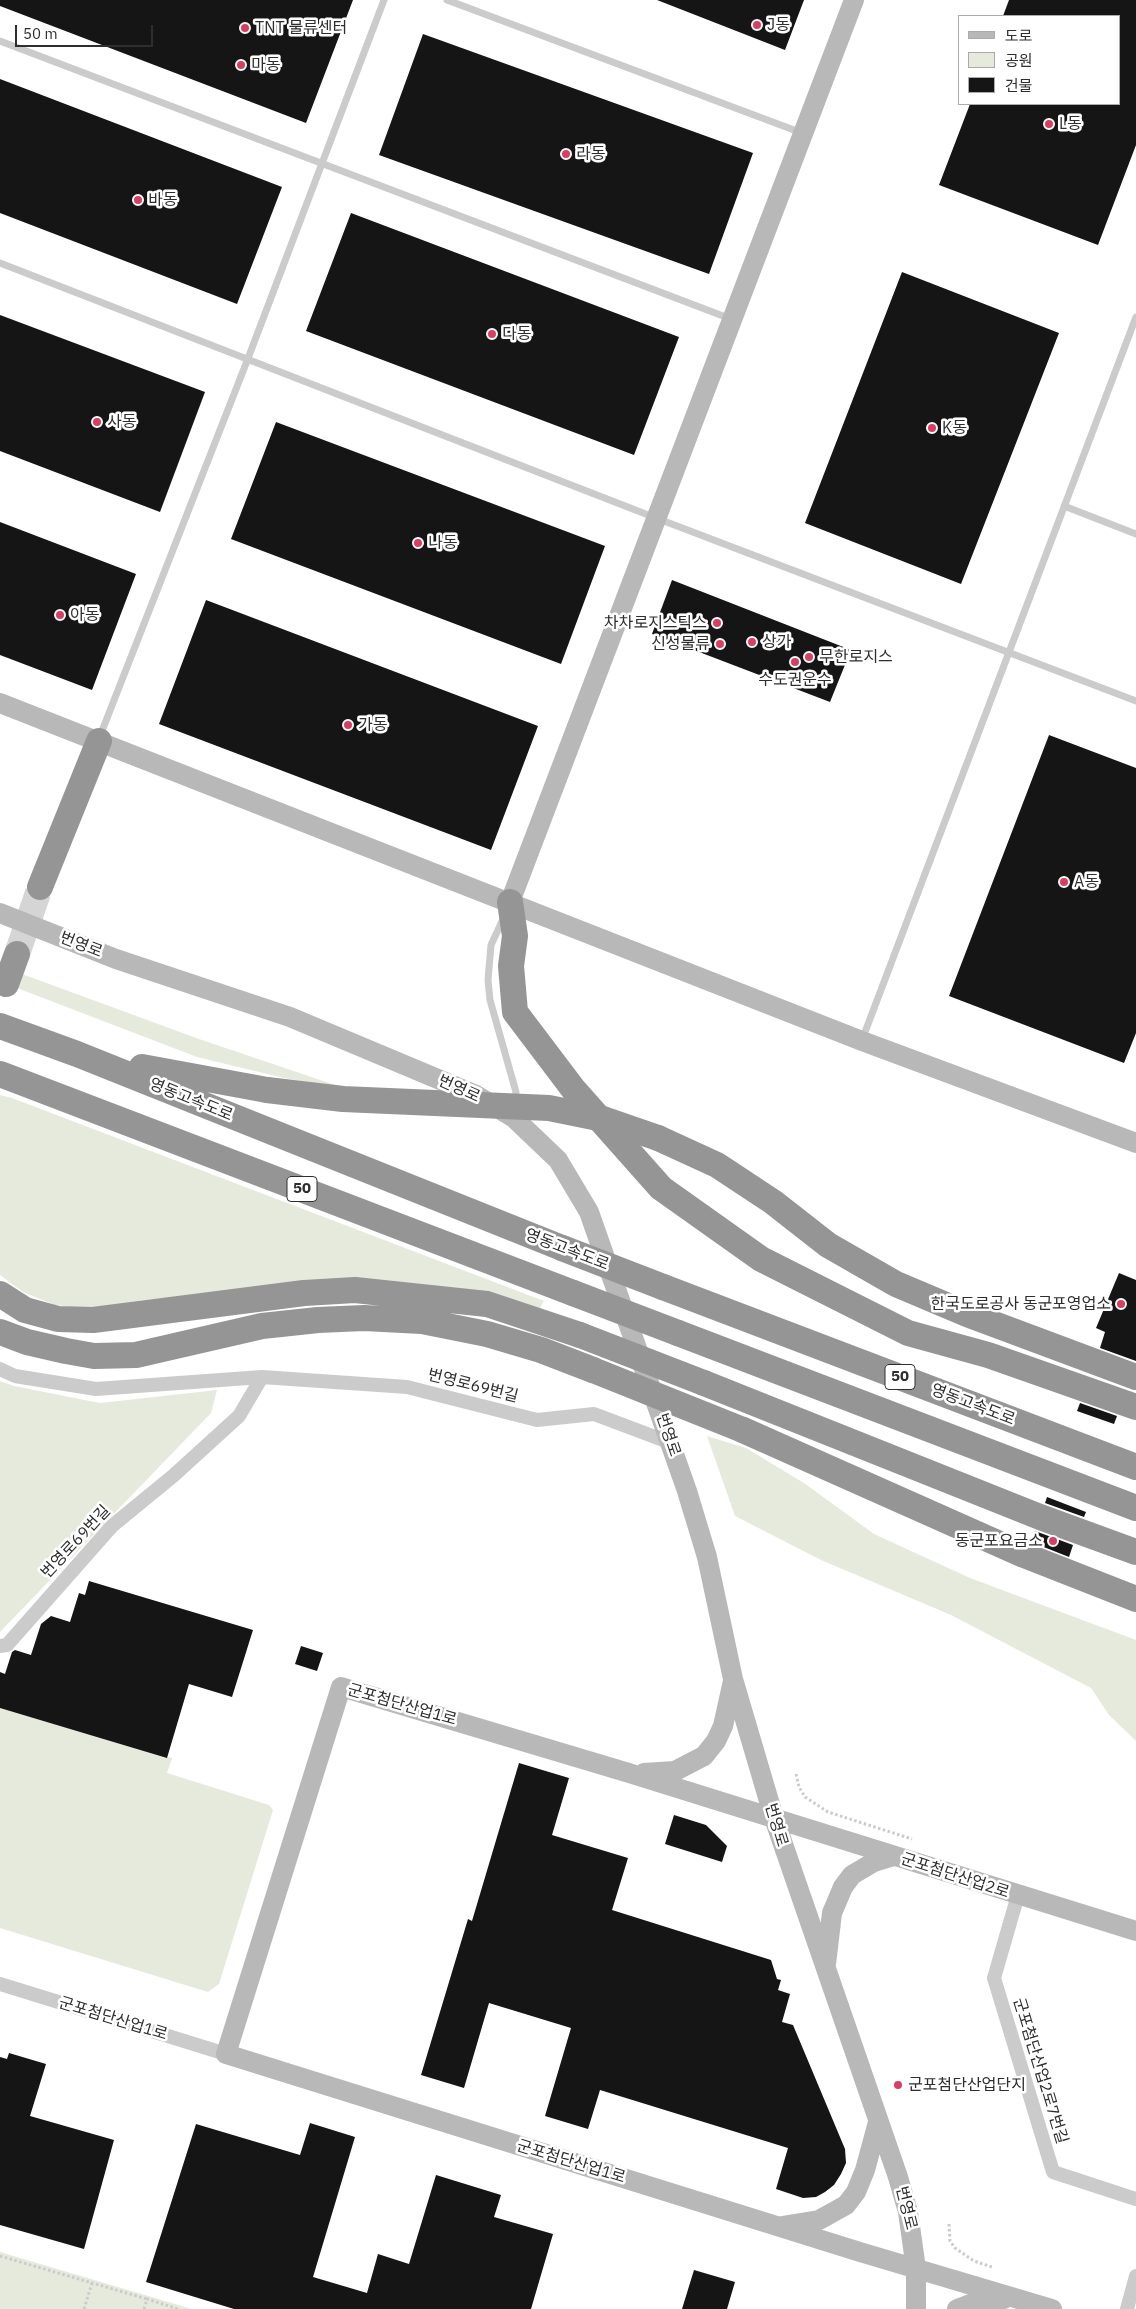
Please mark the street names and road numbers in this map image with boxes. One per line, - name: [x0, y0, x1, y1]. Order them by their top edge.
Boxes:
- street label: 번영로: [57, 928, 105, 962]
- street label: 번영로: [435, 1071, 483, 1107]
- street label: 영동고속도로: [146, 1075, 236, 1125]
- road number: 50: [287, 1176, 317, 1202]
- street label: 영동고속도로: [522, 1225, 612, 1275]
- road number: 50: [885, 1364, 915, 1390]
- street label: 번영로69번길: [426, 1365, 520, 1407]
- street label: 영동고속도로: [928, 1380, 1018, 1430]
- street label: 번영로: [652, 1411, 684, 1459]
- street label: 번영로69번길: [37, 1502, 115, 1582]
- street label: 군포첨단산업1로: [345, 1680, 459, 1730]
- street label: 번영로: [760, 1801, 792, 1849]
- street label: 군포첨단산업2로: [898, 1849, 1012, 1903]
- street label: 군포첨단산업1로: [56, 1993, 170, 2045]
- street label: 군포첨단산업2로7번길: [1009, 1996, 1071, 2146]
- street label: 군포첨단산업1로: [514, 2136, 628, 2188]
- street label: 번영로: [891, 2184, 921, 2232]

